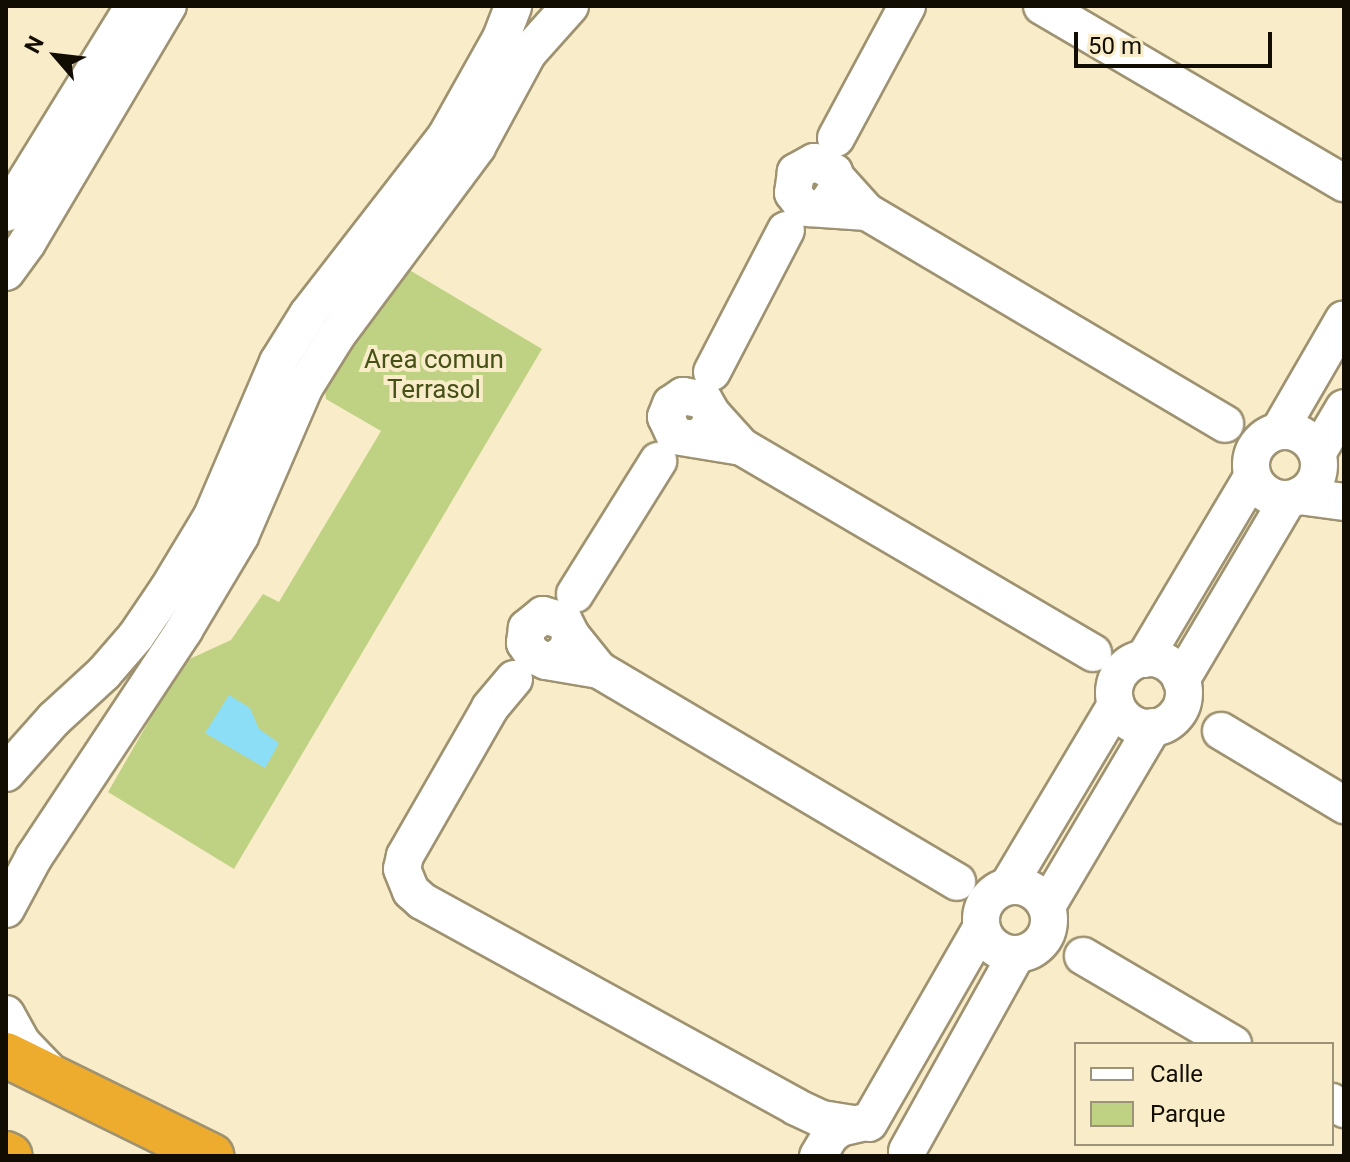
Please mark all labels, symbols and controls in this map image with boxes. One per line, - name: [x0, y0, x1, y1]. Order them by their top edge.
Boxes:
- north arrow: [16, 16, 96, 96]
- scale bar: [1078, 16, 1276, 66]
- text: N: [20, 32, 49, 57]
- text: 50 m: [1088, 32, 1142, 60]
- park label: Area comun Terrasol: [364, 344, 504, 406]
- legend: [1074, 1042, 1334, 1146]
- text: Calle: [1150, 1060, 1203, 1088]
- text: Parque: [1150, 1100, 1226, 1128]

